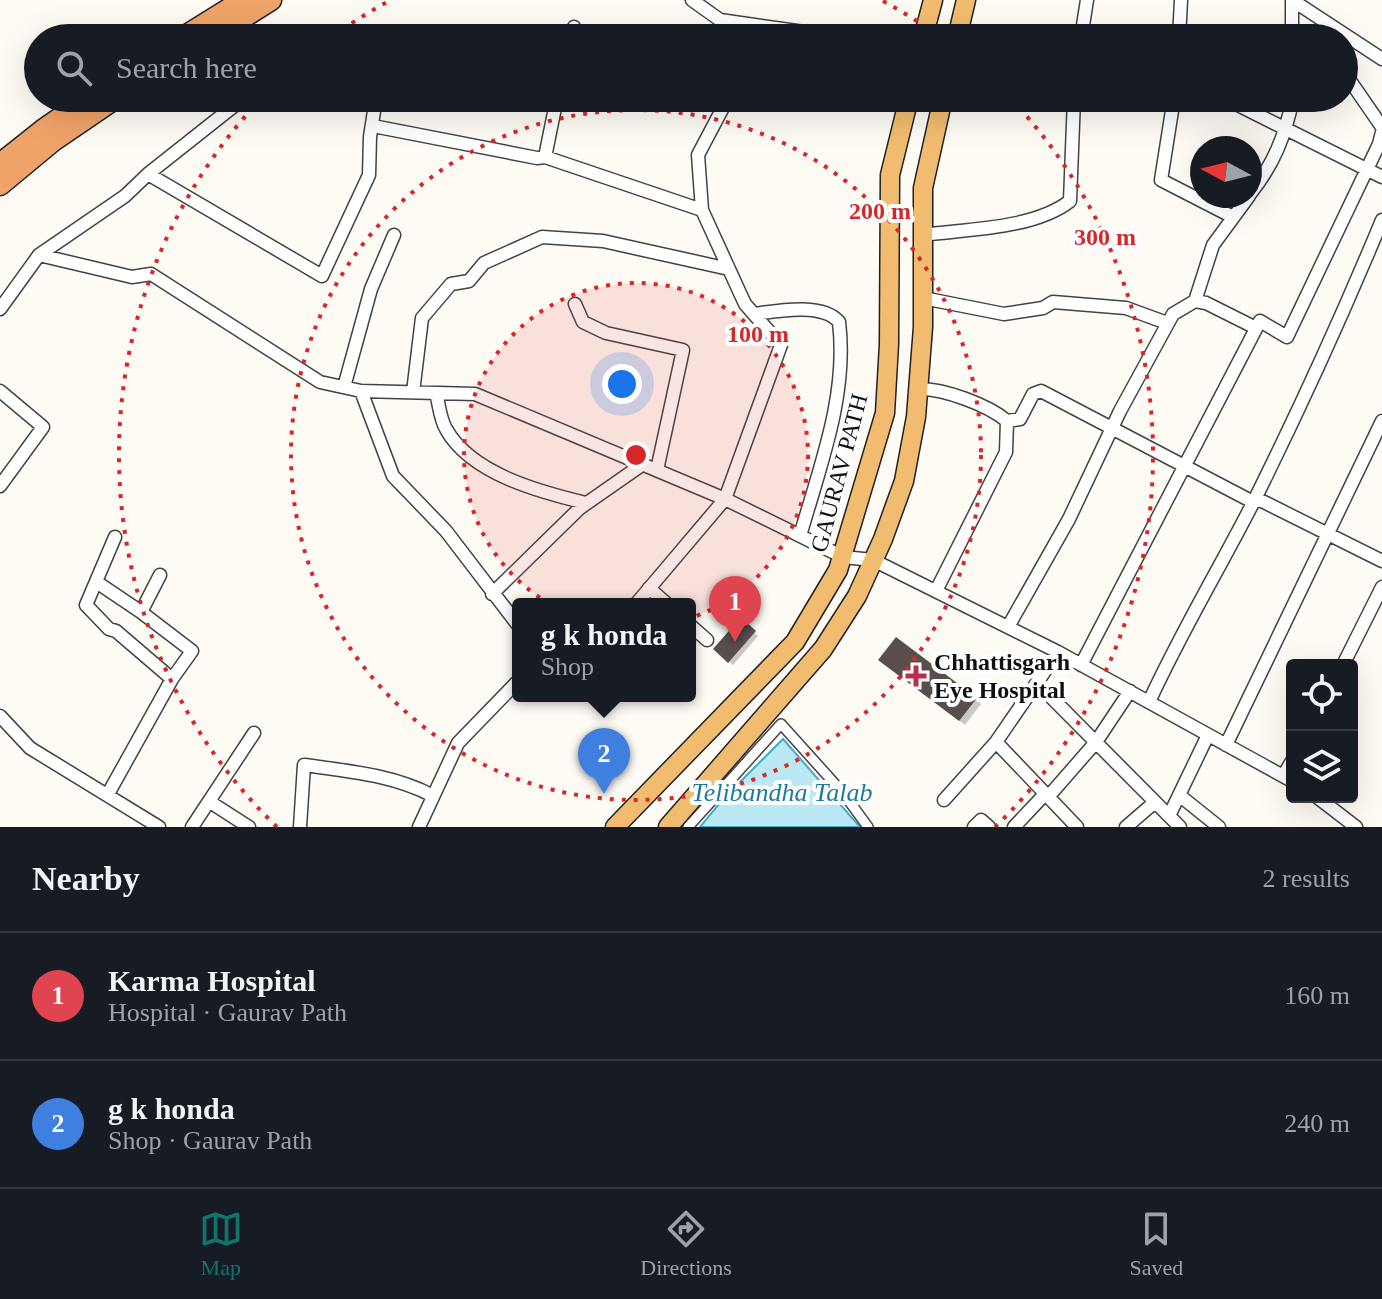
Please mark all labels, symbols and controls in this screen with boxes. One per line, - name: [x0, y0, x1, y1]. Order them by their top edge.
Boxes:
- search box: [24, 24, 1358, 112]
- icon: search: [52, 46, 96, 90]
- text: Search here: [116, 51, 257, 84]
- north arrow: [1190, 136, 1262, 208]
- text: 200 m: [849, 198, 911, 224]
- text: 300 m: [1074, 224, 1136, 250]
- text: 100 m: [727, 321, 789, 347]
- your location: [602, 364, 642, 404]
- street label: GAURAV PATH: [805, 391, 873, 555]
- centre of rings: [622, 441, 650, 469]
- pin: 1: [709, 576, 761, 642]
- popup: [512, 598, 696, 702]
- text: g k honda: [541, 618, 667, 651]
- place label: Chhattisgarh Eye Hospital: [934, 649, 1070, 703]
- text: Shop: [541, 652, 594, 681]
- map controls: [1286, 659, 1358, 803]
- button: locate: [1286, 659, 1358, 731]
- marker: Chhattisgarh Eye Hospital: [905, 665, 927, 687]
- pin: 2: [578, 728, 630, 794]
- button: layers: [1286, 731, 1358, 803]
- water label: Telibandha Talab: [692, 778, 872, 807]
- text: Nearby: [32, 860, 140, 897]
- text: 2 results: [1263, 864, 1350, 893]
- text: Karma Hospital: [108, 964, 316, 997]
- text: 1: [52, 981, 65, 1010]
- text: 160 m: [1284, 981, 1350, 1010]
- text: Hospital · Gaurav Path: [108, 998, 347, 1027]
- text: g k honda: [108, 1092, 235, 1125]
- text: 2: [52, 1109, 65, 1138]
- text: 240 m: [1284, 1109, 1350, 1138]
- text: Shop · Gaurav Path: [108, 1126, 312, 1155]
- tab: Map: [199, 1207, 243, 1281]
- tab: Directions: [640, 1207, 732, 1281]
- tab: Saved: [1129, 1207, 1183, 1281]

